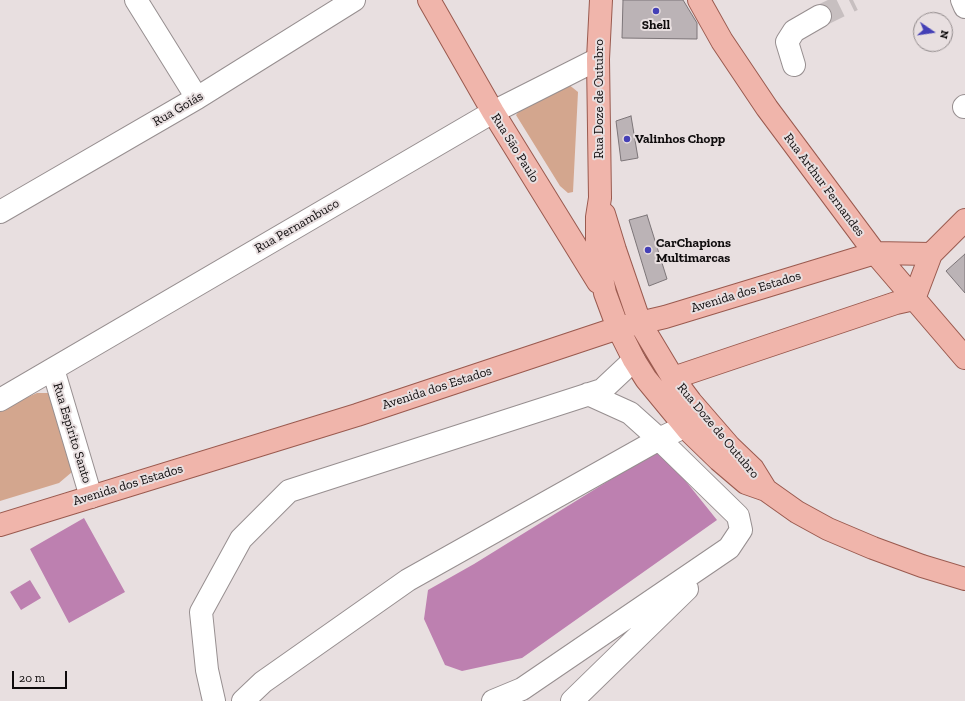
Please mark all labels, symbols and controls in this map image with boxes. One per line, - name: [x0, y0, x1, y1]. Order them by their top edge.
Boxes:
- marker: Shell: [651, 6, 661, 16]
- north arrow: [913, 12, 953, 52]
- place label: Shell: [642, 17, 670, 33]
- text: N: [937, 29, 951, 40]
- street label: Rua Doze de Outubro: [591, 39, 607, 159]
- street label: Rua Goiás: [150, 88, 206, 130]
- street label: Rua São Paulo: [488, 111, 542, 185]
- street label: Rua Arthur Fernandes: [780, 130, 868, 240]
- place label: Valinhos Chopp: [635, 131, 725, 147]
- marker: Valinhos Chopp: [622, 134, 632, 144]
- street label: Rua Pernambuco: [252, 195, 342, 257]
- place label: CarChapions Multimarcas: [656, 235, 731, 266]
- marker: CarChapions Multimarcas: [643, 245, 653, 255]
- street label: Avenida dos Estados: [689, 268, 803, 316]
- street label: Avenida dos Estados: [380, 363, 494, 413]
- street label: Rua Doze de Outubro: [674, 380, 762, 482]
- street label: Rua Espírito Santo: [49, 381, 95, 485]
- street label: Avenida dos Estados: [71, 461, 185, 509]
- scale bar: [14, 663, 69, 689]
- text: 20 m: [19, 671, 45, 685]

